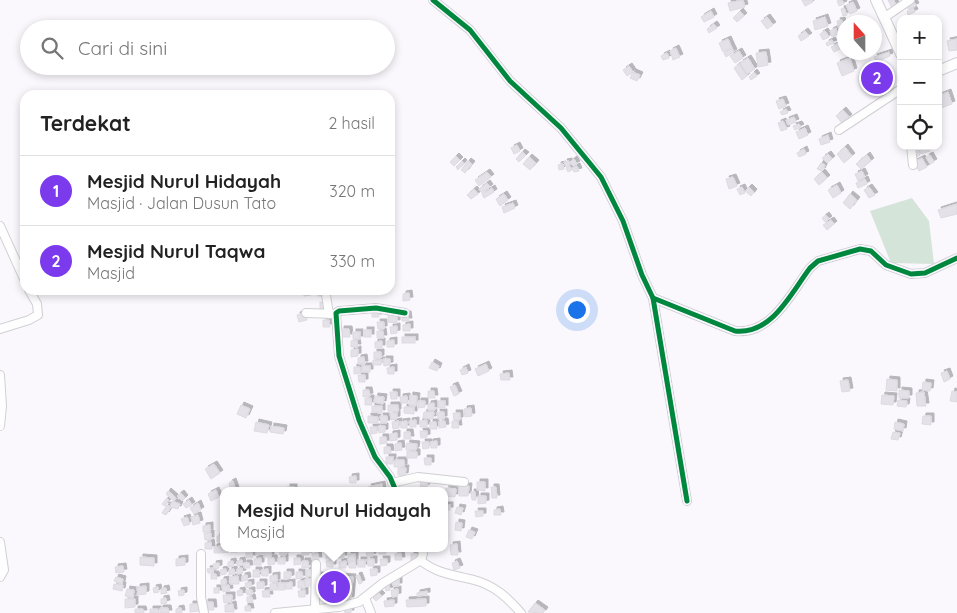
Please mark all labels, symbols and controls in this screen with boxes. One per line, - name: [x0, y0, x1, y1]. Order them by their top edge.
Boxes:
- north arrow: [837, 15, 882, 60]
- map controls: [897, 15, 942, 150]
- button: +: [897, 15, 942, 60]
- search box: [20, 20, 395, 75]
- icon: search: [38, 34, 66, 62]
- text: Cari di sini: [78, 36, 167, 60]
- pin: 2: [861, 59, 893, 97]
- button: −: [897, 60, 942, 105]
- button: locate: [897, 105, 942, 150]
- text: Terdekat: [40, 110, 131, 136]
- text: 2 hasil: [328, 113, 375, 133]
- text: Mesjid Nurul Hidayah: [87, 169, 281, 193]
- text: 1: [53, 181, 59, 201]
- text: 320 m: [329, 181, 375, 201]
- text: Masjid · Jalan Dusun Tato: [87, 193, 276, 213]
- text: Mesjid Nurul Taqwa: [87, 239, 265, 263]
- text: 2: [51, 251, 61, 271]
- text: 330 m: [330, 251, 375, 271]
- text: Masjid: [87, 263, 135, 283]
- your location: [564, 297, 590, 323]
- popup: [220, 487, 448, 552]
- text: Mesjid Nurul Hidayah: [237, 498, 431, 522]
- text: Masjid: [237, 522, 285, 542]
- pin: 1: [318, 568, 350, 606]

